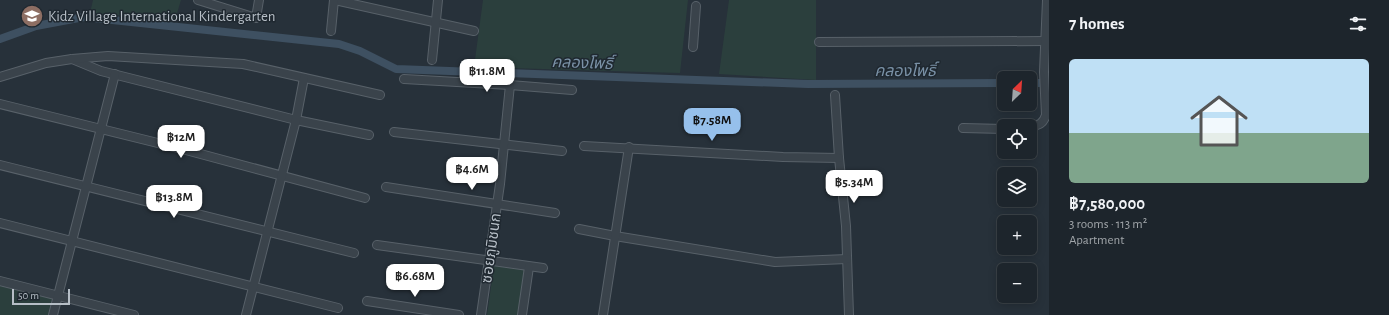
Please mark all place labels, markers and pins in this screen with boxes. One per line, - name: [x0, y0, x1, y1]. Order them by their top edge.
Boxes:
- school or university icon: Kidz Village International Kindergarten: [19, 3, 45, 29]
- place label: Kidz Village International Kindergarten: [48, 9, 276, 24]
- pin: ฿11.8M: [454, 59, 520, 93]
- pin: ฿7.58M: [679, 108, 745, 142]
- pin: ฿12M: [157, 125, 205, 159]
- pin: ฿4.6M: [444, 157, 500, 191]
- pin: ฿5.34M: [821, 170, 887, 204]
- pin: ฿13.8M: [141, 185, 207, 219]
- pin: ฿6.68M: [382, 264, 448, 298]

